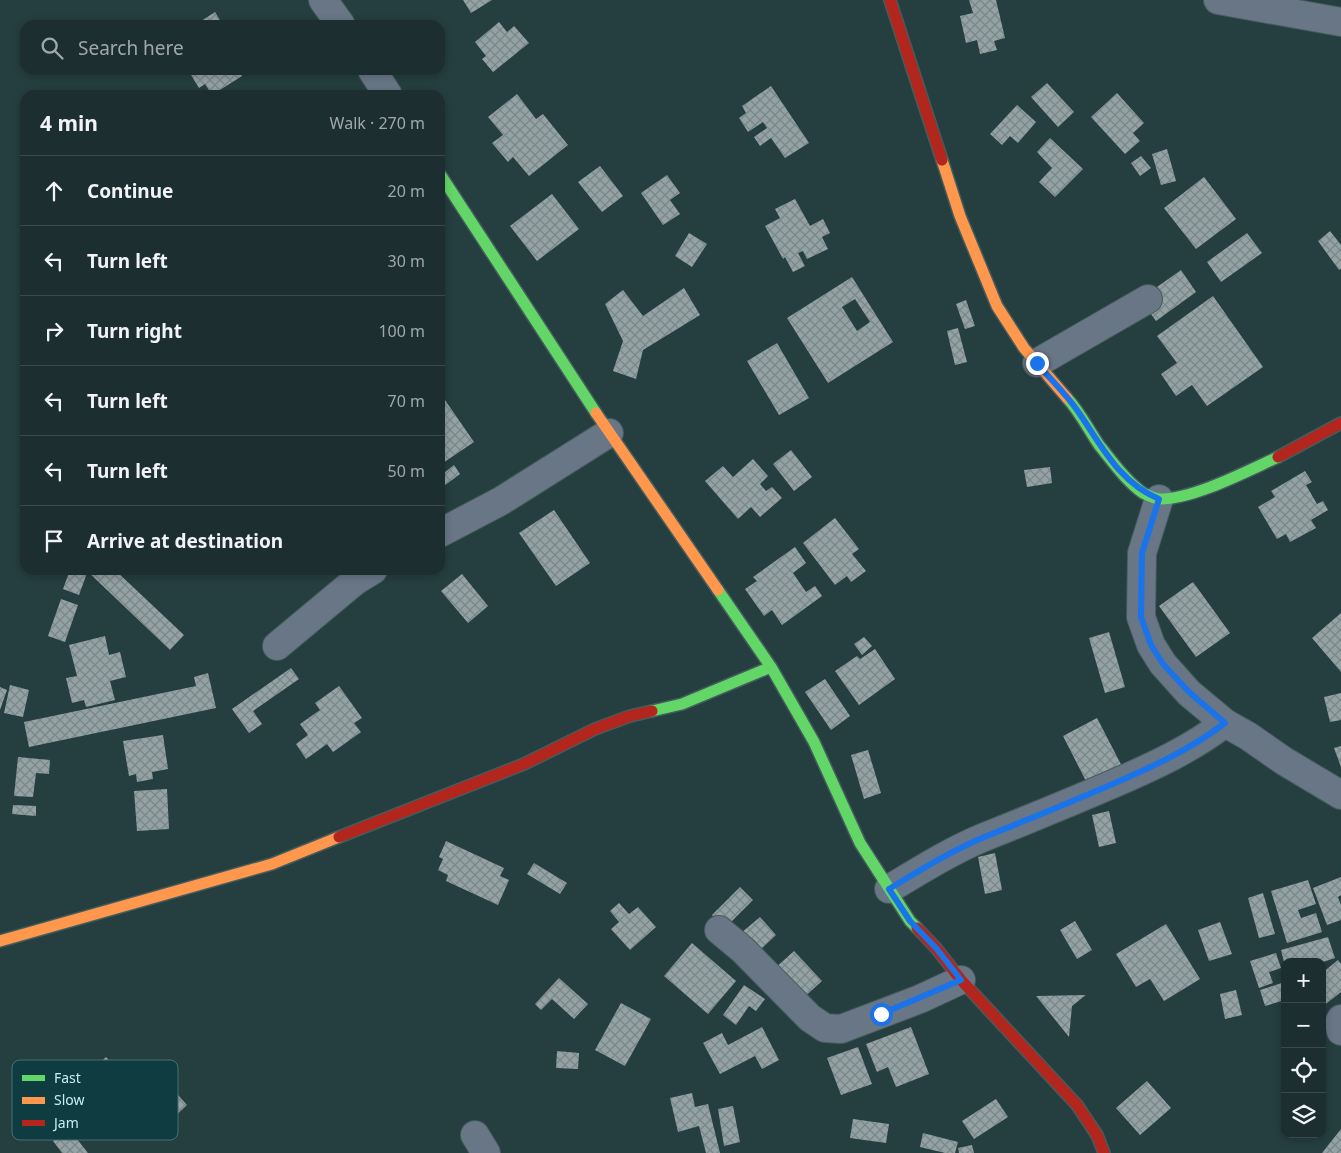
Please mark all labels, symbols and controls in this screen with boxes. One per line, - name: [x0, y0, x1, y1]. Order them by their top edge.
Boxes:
- search box: [20, 20, 445, 75]
- icon: search: [38, 34, 66, 62]
- text: Search here: [78, 35, 184, 61]
- text: 4 min: [40, 109, 98, 137]
- text: Walk · 270 m: [330, 112, 425, 134]
- icon: ahead: [40, 177, 68, 205]
- text: Continue: [87, 178, 173, 204]
- text: 20 m: [388, 180, 425, 202]
- icon: left: [40, 247, 68, 275]
- text: Turn left: [87, 248, 168, 274]
- text: 30 m: [388, 250, 425, 272]
- icon: right: [40, 317, 68, 345]
- text: Turn right: [87, 318, 182, 344]
- text: 100 m: [378, 320, 425, 342]
- route end: [1026, 352, 1049, 375]
- icon: left: [40, 387, 68, 415]
- text: Turn left: [87, 388, 168, 414]
- text: 70 m: [388, 390, 425, 412]
- icon: left: [40, 457, 68, 485]
- text: Turn left: [87, 458, 168, 484]
- text: 50 m: [388, 460, 425, 482]
- icon: arrive: [40, 527, 68, 555]
- text: Arrive at destination: [87, 528, 283, 554]
- map controls: [1281, 958, 1326, 1138]
- button: +: [1281, 958, 1326, 1003]
- route start: [870, 1003, 893, 1026]
- button: −: [1281, 1003, 1326, 1048]
- button: locate: [1281, 1048, 1326, 1093]
- legend: [12, 1060, 178, 1140]
- text: Fast: [54, 1068, 81, 1087]
- text: Slow: [54, 1090, 85, 1109]
- button: layers: [1281, 1093, 1326, 1138]
- text: Jam: [52, 1113, 79, 1132]

